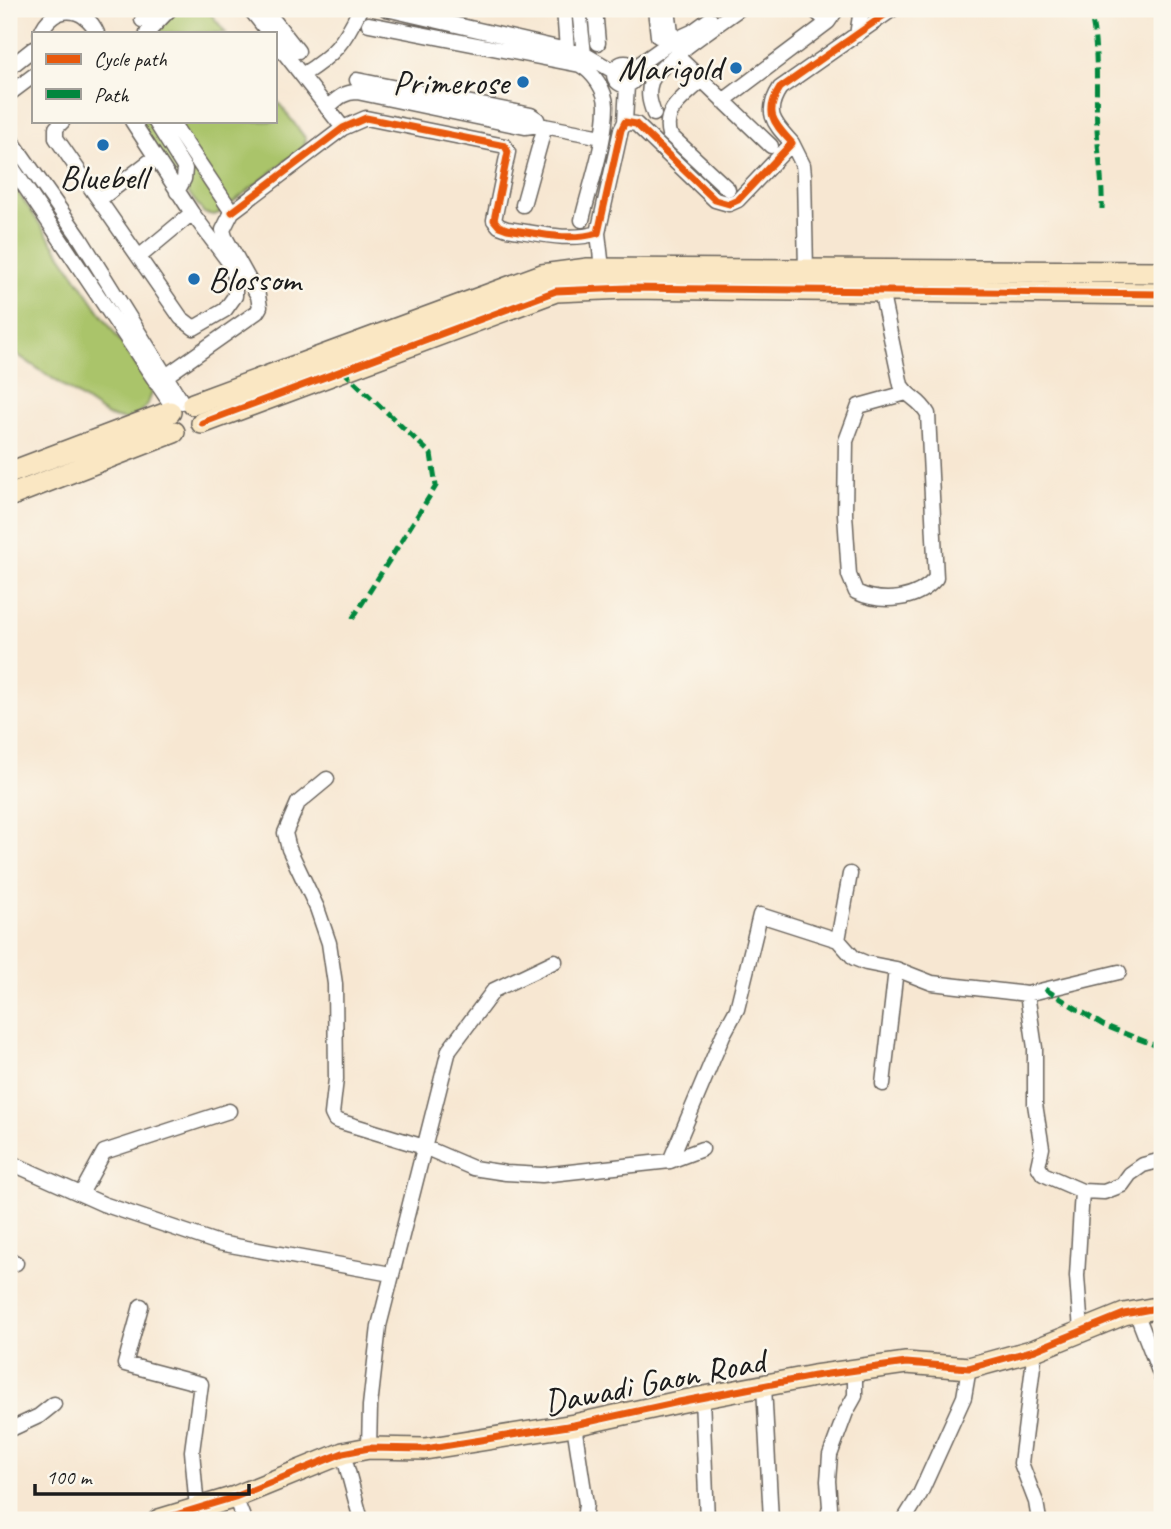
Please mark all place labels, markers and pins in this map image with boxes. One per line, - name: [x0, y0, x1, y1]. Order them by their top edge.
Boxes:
- place label: Marigold: [618, 46, 727, 91]
- place label: Primerose: [392, 60, 512, 105]
- marker: Marigold: [728, 60, 744, 76]
- marker: Primerose: [515, 74, 531, 90]
- marker: Bluebell: [95, 137, 111, 153]
- place label: Bluebell: [59, 155, 153, 200]
- place label: Blossom: [208, 257, 304, 302]
- marker: Blossom: [186, 271, 202, 287]

